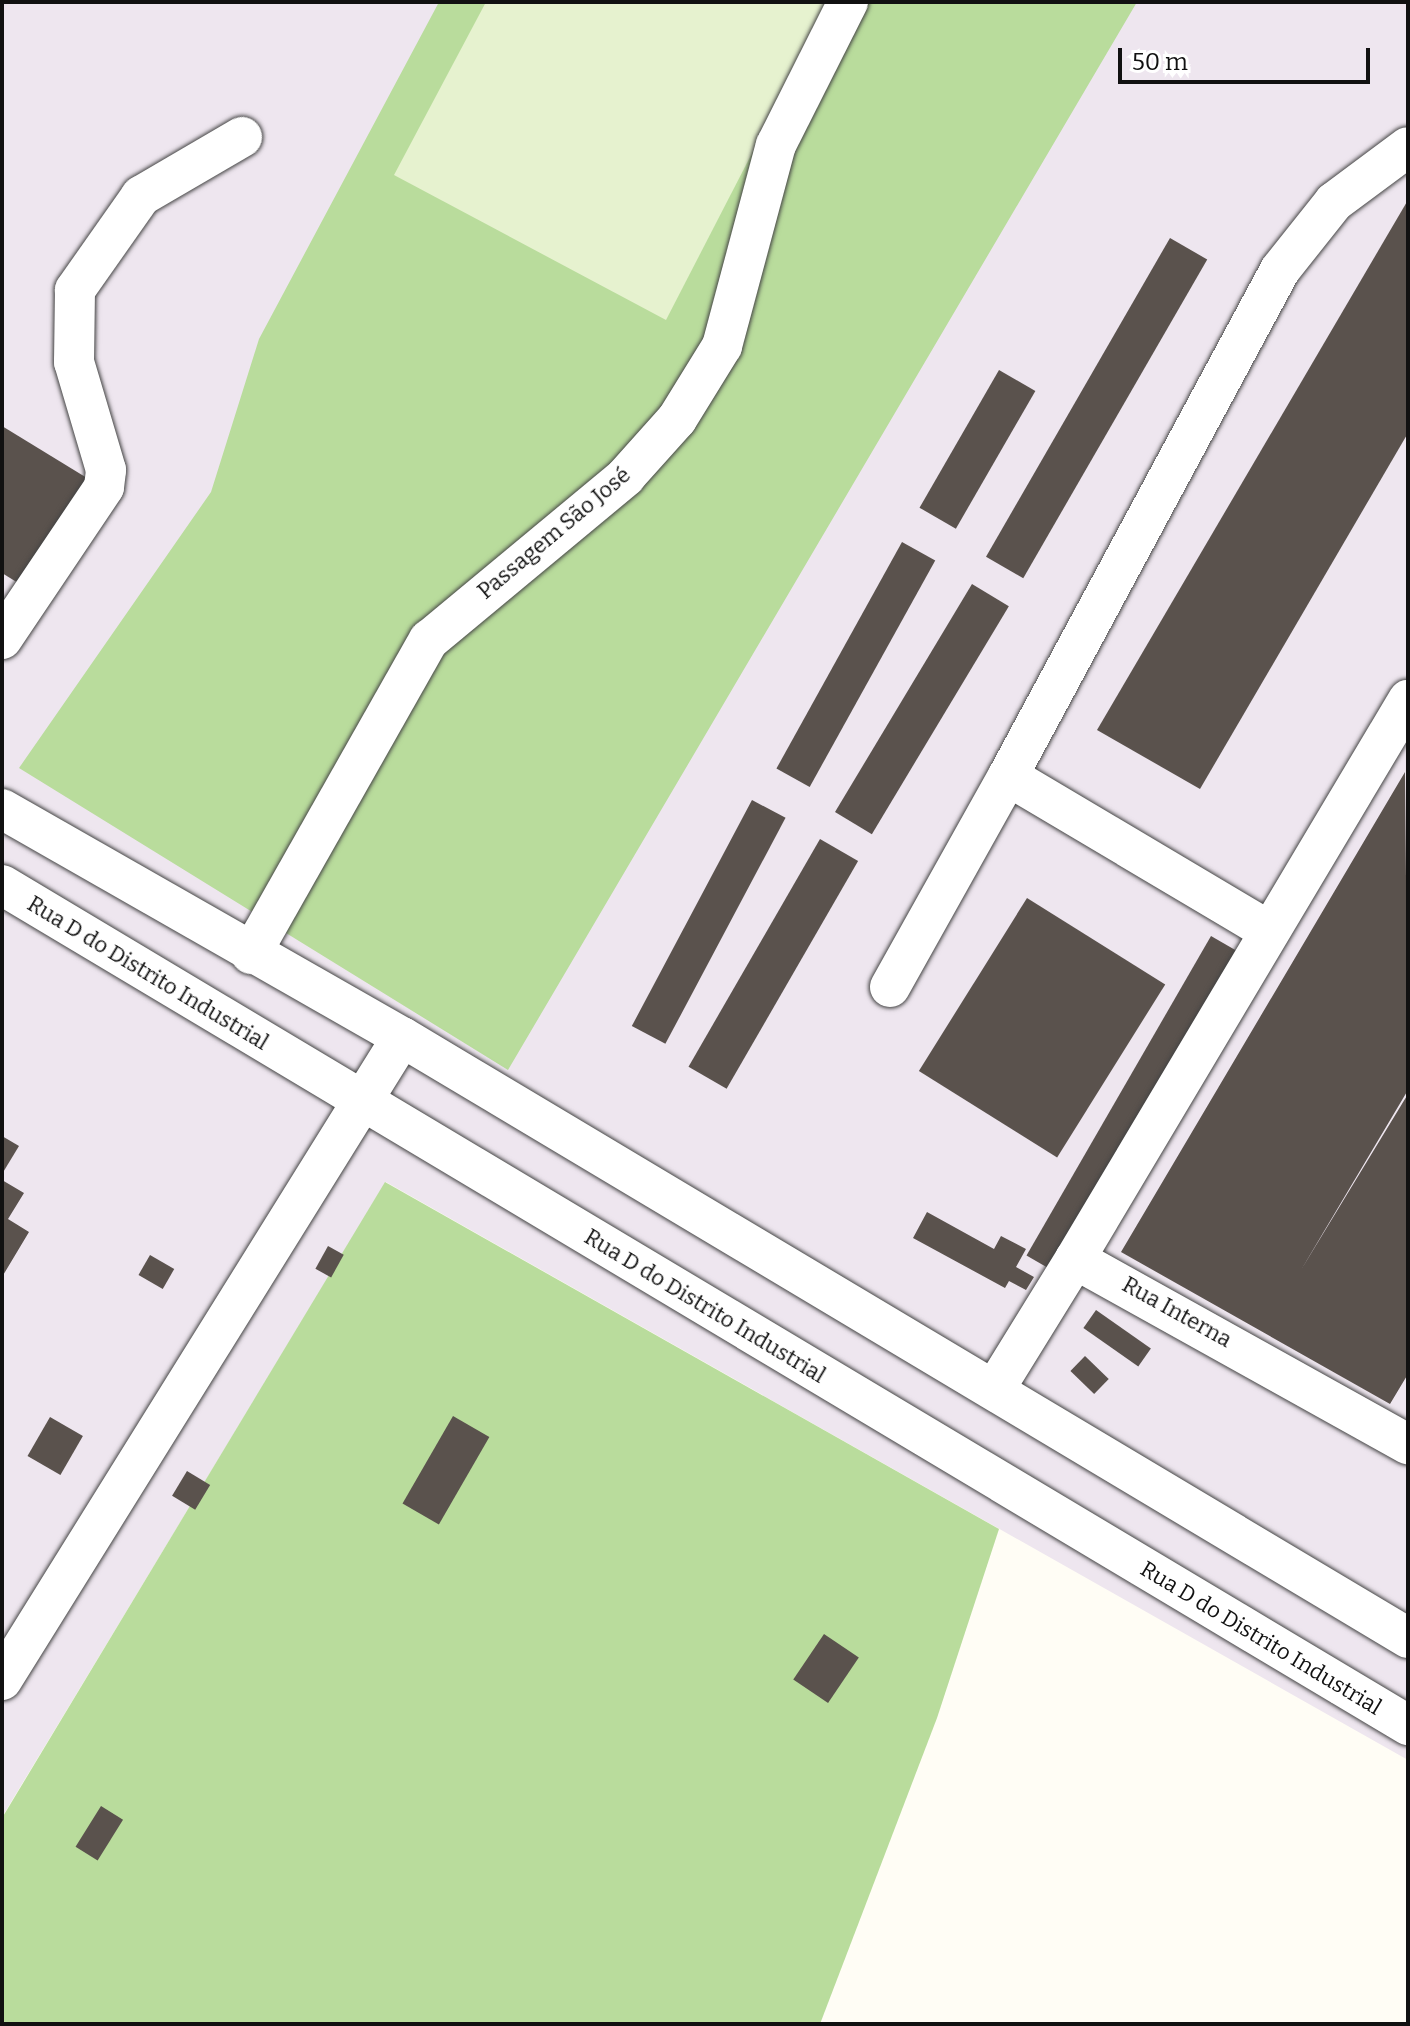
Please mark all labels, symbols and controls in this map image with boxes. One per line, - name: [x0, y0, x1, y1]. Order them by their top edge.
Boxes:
- scale bar: [1122, 32, 1374, 82]
- text: 50 m: [1132, 48, 1188, 76]
- street label: Passagem São José: [472, 461, 636, 605]
- street label: Rua D do Distrito Industrial: [23, 890, 273, 1056]
- street label: Rua D do Distrito Industrial: [580, 1223, 830, 1389]
- street label: Rua Interna: [1118, 1271, 1236, 1353]
- street label: Rua D do Distrito Industrial: [1136, 1555, 1386, 1721]

